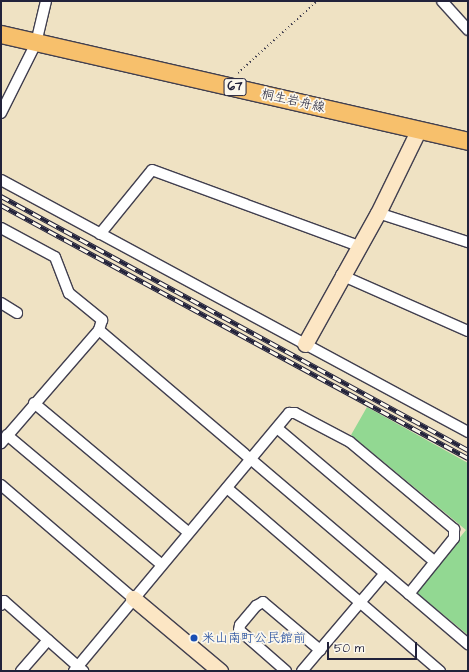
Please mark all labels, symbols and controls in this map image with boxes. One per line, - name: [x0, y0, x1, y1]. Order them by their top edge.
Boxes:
- road number: 67: [223, 77, 247, 97]
- street label: 桐生岩舟線: [260, 86, 326, 116]
- place label: 米山南町公民館前: [202, 630, 306, 646]
- marker: 米山南町公民館前: [189, 633, 199, 643]
- scale bar: [329, 634, 419, 660]
- text: 50 m: [334, 640, 364, 657]

